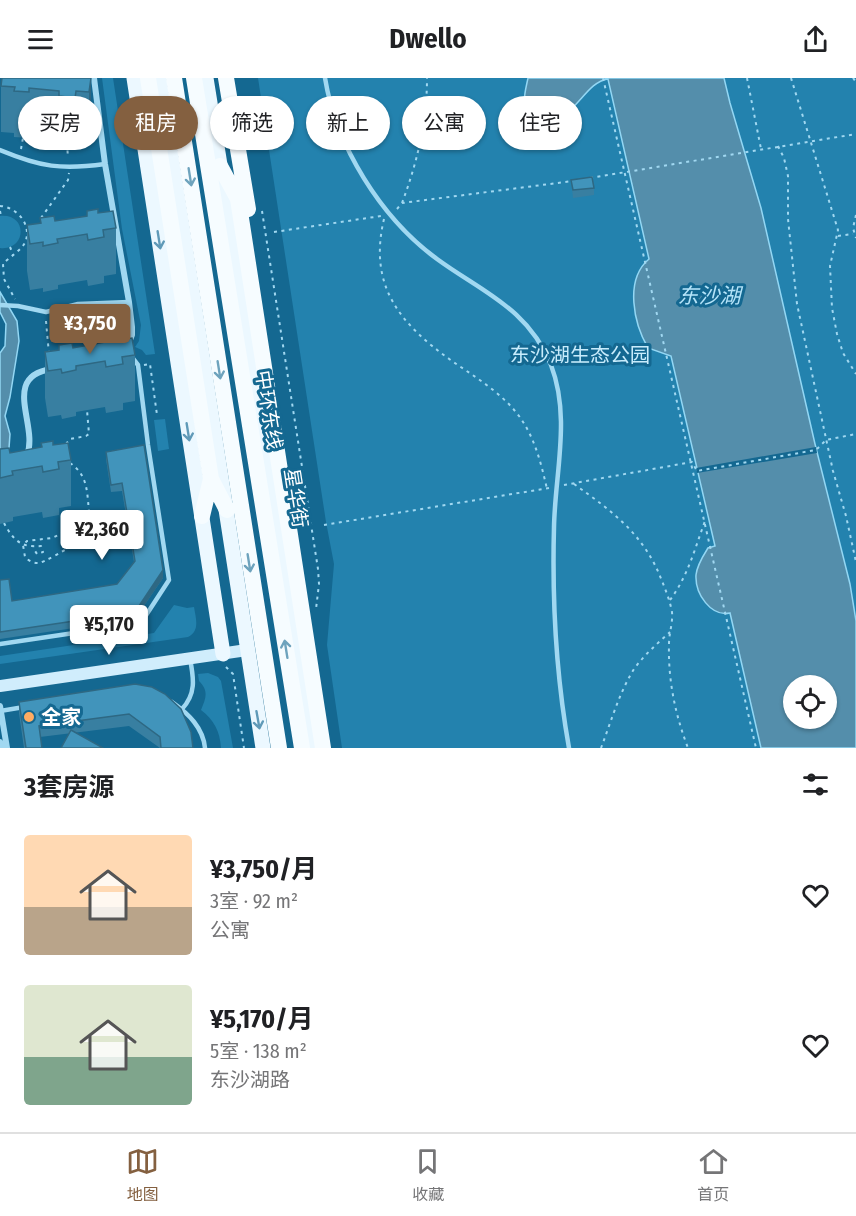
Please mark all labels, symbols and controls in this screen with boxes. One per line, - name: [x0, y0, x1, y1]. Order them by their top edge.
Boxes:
- icon: menu: [24, 23, 57, 56]
- text: Dwello: [389, 23, 467, 55]
- icon: share: [799, 23, 832, 56]
- chip: 买房: [18, 96, 102, 150]
- chip: 租房: [114, 96, 198, 150]
- chip: 筛选: [210, 96, 294, 150]
- chip: 新上: [306, 96, 390, 150]
- chip: 公寓: [402, 96, 486, 150]
- chip: 住宅: [498, 96, 582, 150]
- one-way arrow: [184, 167, 195, 187]
- one-way arrow: [153, 229, 164, 249]
- water label: 东沙湖: [678, 283, 743, 309]
- pin: ¥3,750: [41, 304, 139, 355]
- text: ¥3,750: [63, 311, 117, 335]
- park label: 东沙湖生态公园: [510, 343, 650, 367]
- one-way arrow: [214, 360, 225, 379]
- street label: 中环东线: [251, 369, 287, 451]
- one-way arrow: [183, 422, 194, 442]
- street label: 星华街: [279, 466, 313, 530]
- pin: ¥2,360: [53, 510, 151, 561]
- text: ¥2,360: [75, 517, 129, 541]
- one-way arrow: [244, 552, 255, 572]
- pin: ¥5,170: [60, 605, 158, 656]
- text: ¥5,170: [84, 612, 134, 636]
- one-way arrow: [280, 639, 291, 659]
- map controls: [783, 675, 837, 729]
- button: locate: [783, 675, 837, 729]
- place label: 全家: [41, 705, 81, 729]
- marker: 全家: [22, 710, 36, 724]
- one-way arrow: [252, 710, 263, 729]
- icon: filters: [799, 768, 832, 801]
- text: 3套房源: [24, 772, 114, 803]
- text: ¥3,750/月: [210, 854, 317, 885]
- icon: home: [72, 859, 144, 931]
- icon: heart: [799, 879, 832, 912]
- text: 3室 · 92 m²: [210, 889, 298, 913]
- text: 公寓: [210, 918, 250, 942]
- text: ¥5,170/月: [210, 1004, 313, 1035]
- icon: home: [72, 1009, 144, 1081]
- icon: heart: [799, 1029, 832, 1062]
- text: 5室 · 138 m²: [210, 1039, 307, 1063]
- text: 东沙湖路: [210, 1068, 290, 1092]
- tab: 地图: [126, 1145, 159, 1205]
- tab: 收藏: [411, 1145, 444, 1205]
- tab: 首页: [697, 1145, 730, 1205]

